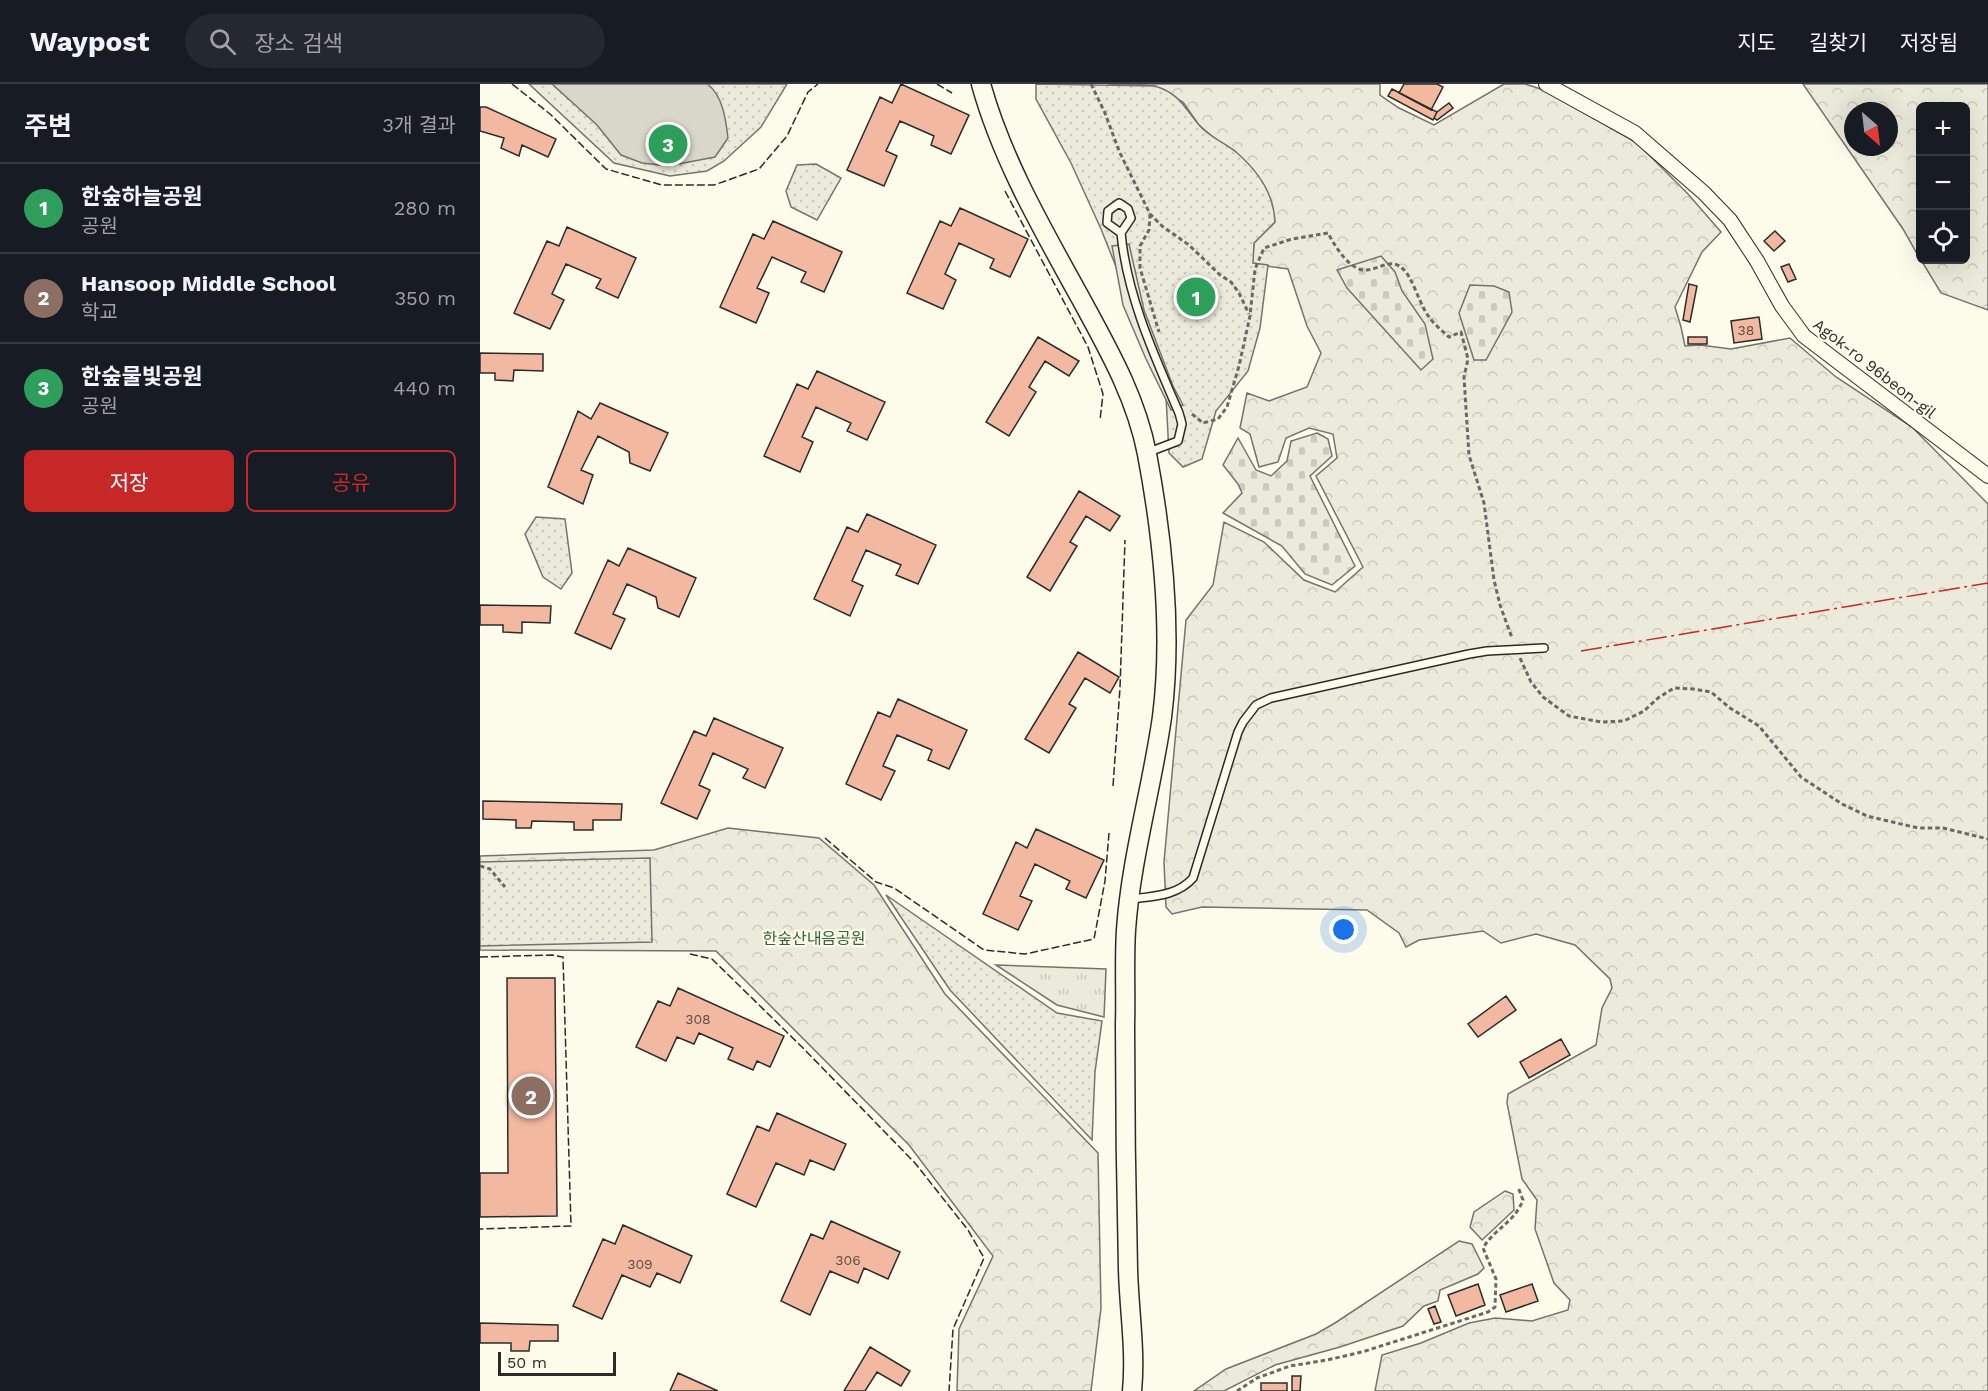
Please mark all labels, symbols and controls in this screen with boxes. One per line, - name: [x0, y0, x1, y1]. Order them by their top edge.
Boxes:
- search box: [185, 14, 605, 68]
- text: Waypost: [30, 25, 149, 58]
- icon: search: [206, 25, 239, 58]
- text: 지도: [1737, 30, 1776, 55]
- text: 길찾기: [1809, 30, 1867, 55]
- text: 저장됨: [1900, 30, 1958, 55]
- text: 장소 검색: [254, 31, 343, 56]
- north arrow: [1844, 102, 1898, 156]
- map controls: [1916, 102, 1970, 264]
- button: +: [1916, 102, 1970, 156]
- text: 주변: [24, 111, 72, 141]
- text: 3개 결과: [382, 113, 456, 137]
- pin: 3: [648, 122, 687, 166]
- button: −: [1916, 156, 1970, 210]
- text: 한숲하늘공원: [81, 184, 202, 209]
- text: 1: [39, 196, 48, 220]
- text: 280 m: [394, 196, 456, 220]
- button: locate: [1916, 210, 1970, 264]
- text: 공원: [81, 214, 118, 238]
- text: Hansoop Middle School: [81, 271, 336, 296]
- pin: 1: [1176, 274, 1216, 320]
- text: 2: [38, 286, 49, 310]
- text: 350 m: [394, 286, 456, 310]
- text: 학교: [81, 300, 118, 324]
- street label: Agok-ro 96beon-gil: [1810, 315, 1940, 422]
- house number: 38: [1738, 322, 1754, 338]
- text: 한숲물빛공원: [81, 364, 202, 389]
- text: 3: [38, 376, 49, 400]
- text: 440 m: [393, 376, 456, 400]
- text: 공원: [81, 394, 118, 418]
- button: 저장: [24, 450, 234, 512]
- button: 공유: [246, 450, 456, 512]
- your location: [1329, 915, 1358, 944]
- park label: 한숲산내음공원: [762, 929, 866, 948]
- house number: 308: [685, 1011, 711, 1027]
- pin: 2: [512, 1074, 550, 1118]
- house number: 306: [835, 1252, 861, 1268]
- house number: 309: [627, 1256, 653, 1272]
- scale bar: [498, 1349, 616, 1376]
- text: 50 m: [507, 1353, 547, 1372]

